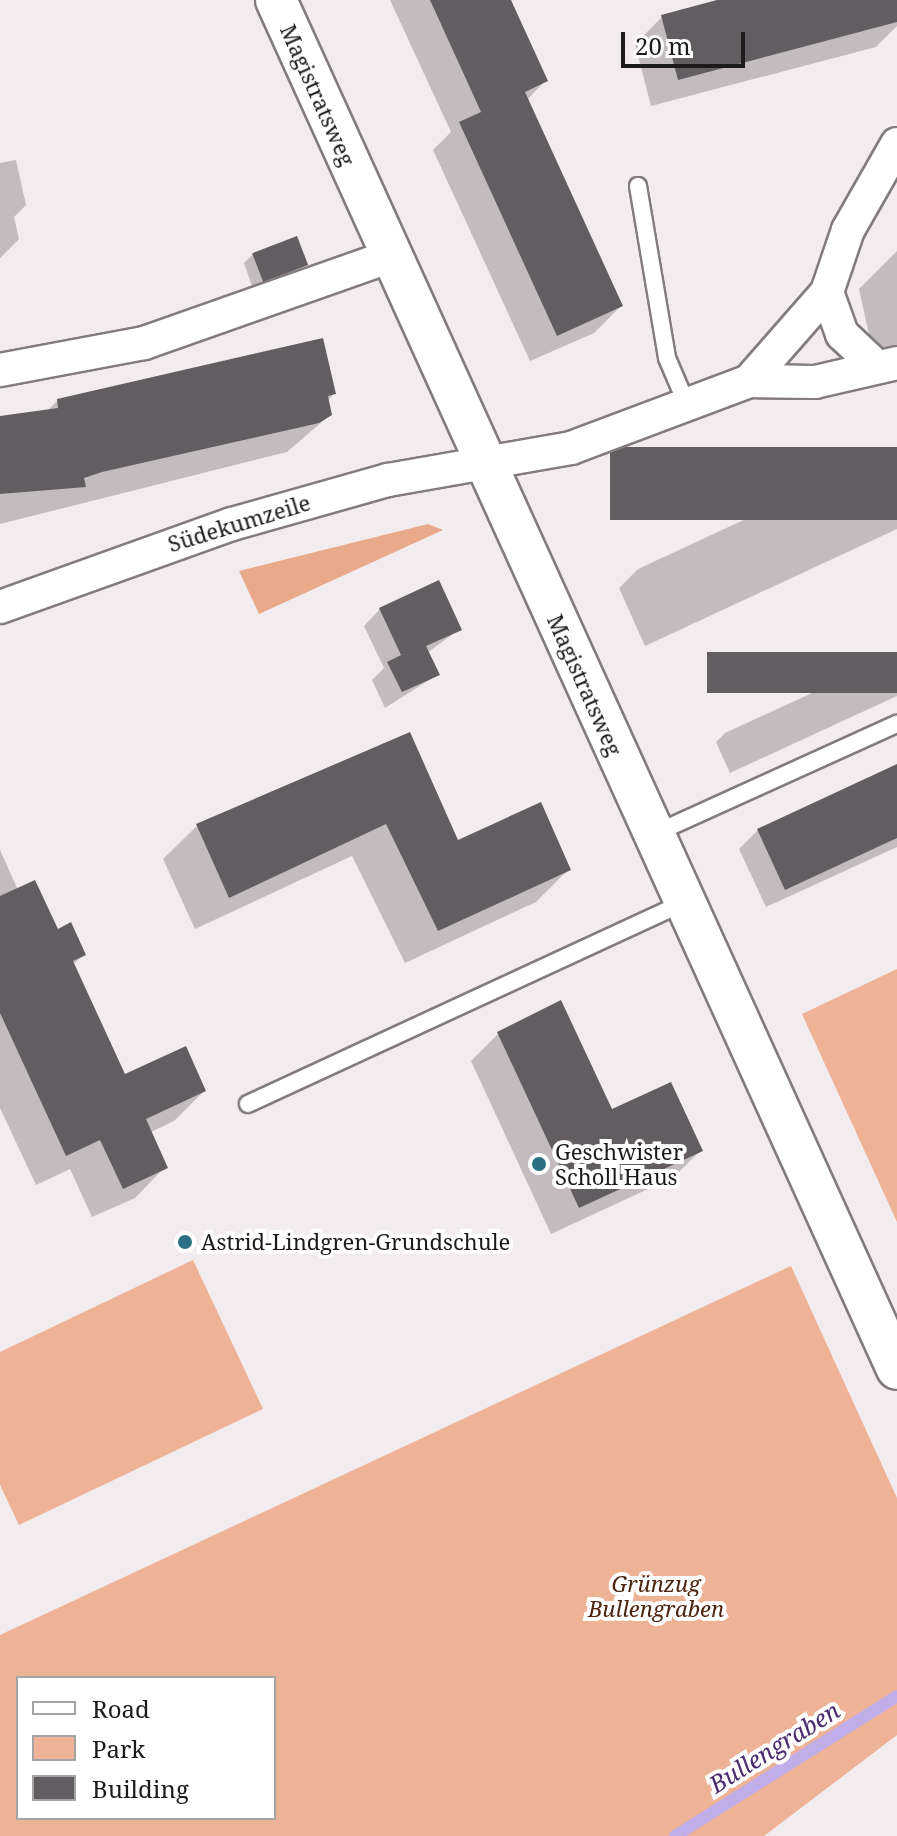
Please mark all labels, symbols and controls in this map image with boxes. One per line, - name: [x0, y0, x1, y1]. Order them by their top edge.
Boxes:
- scale bar: [625, 16, 749, 66]
- street label: Magistratsweg: [275, 20, 361, 170]
- text: 20 m: [635, 29, 691, 62]
- street label: Südekumzeile: [165, 489, 313, 557]
- street label: Magistratsweg: [542, 610, 628, 760]
- place label: Geschwister Scholl Haus: [555, 1138, 683, 1190]
- marker: Geschwister Scholl Haus: [530, 1155, 548, 1173]
- place label: Astrid-Lindgren-Grundschule: [201, 1229, 510, 1255]
- marker: Astrid-Lindgren-Grundschule: [176, 1233, 194, 1251]
- park label: Grünzug Bullengraben: [588, 1570, 724, 1622]
- legend: [16, 1676, 276, 1820]
- text: Road: [92, 1692, 150, 1725]
- water label: Bullengraben: [703, 1695, 845, 1799]
- text: Park: [92, 1732, 145, 1765]
- text: Building: [92, 1772, 189, 1805]

